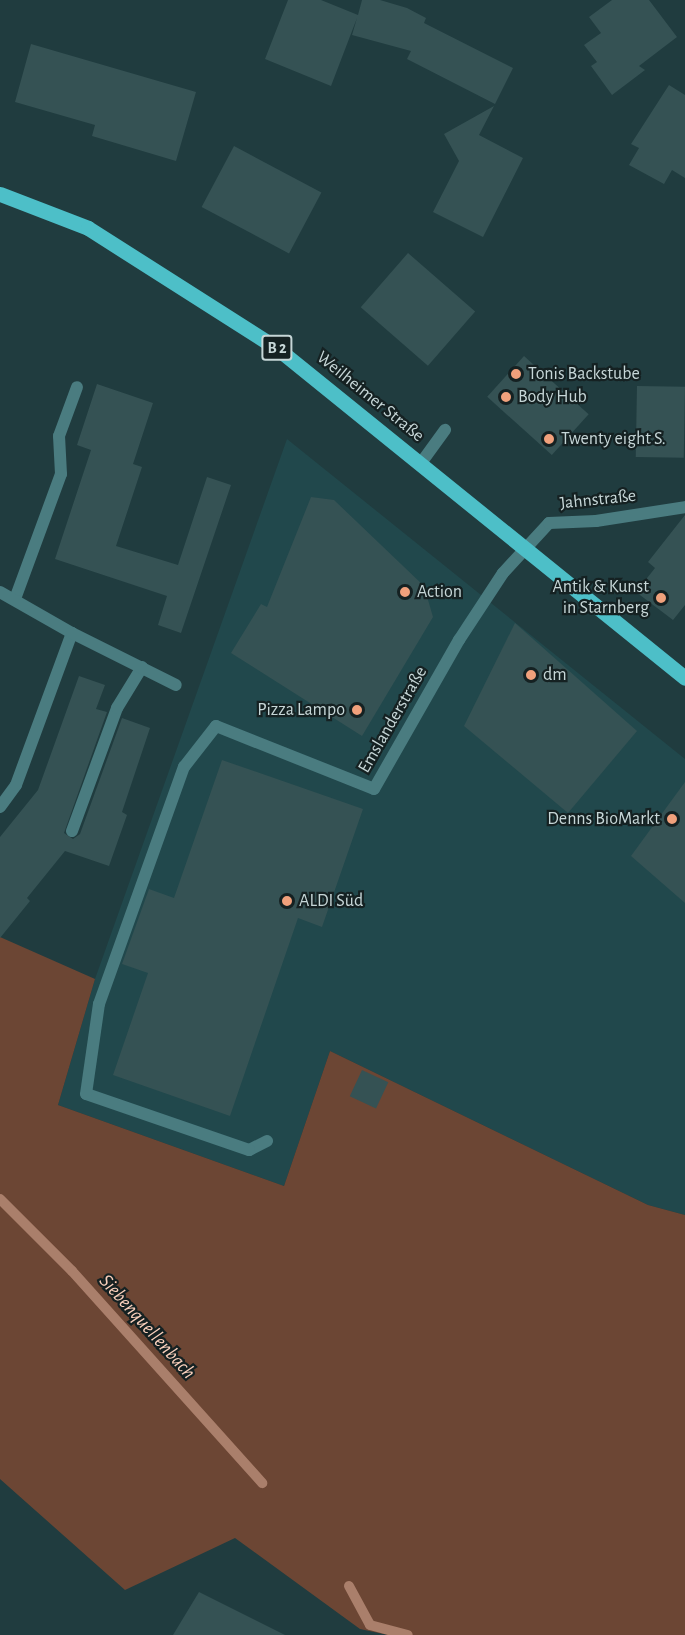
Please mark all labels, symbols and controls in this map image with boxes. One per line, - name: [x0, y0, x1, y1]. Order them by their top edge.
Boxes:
- road number: B 2: [260, 335, 294, 361]
- street label: Weilheimer Straße: [312, 347, 428, 447]
- place label: Tonis Backstube: [528, 363, 640, 385]
- marker: Tonis Backstube: [509, 367, 523, 381]
- place label: Body Hub: [518, 386, 587, 408]
- marker: Body Hub: [499, 390, 513, 404]
- place label: Twenty eight S.: [561, 428, 666, 450]
- marker: Twenty eight S.: [542, 432, 556, 446]
- street label: Jahnstraße: [559, 485, 637, 515]
- place label: Antik & Kunst in Starnberg: [553, 577, 649, 620]
- place label: Action: [417, 581, 462, 603]
- marker: Action: [398, 585, 412, 599]
- marker: Antik & Kunst in Starnberg: [654, 591, 668, 605]
- street label: Emslanderstraße: [354, 663, 432, 777]
- place label: dm: [543, 664, 567, 686]
- marker: dm: [524, 668, 538, 682]
- place label: Pizza Lampo: [257, 699, 345, 721]
- marker: Pizza Lampo: [350, 703, 364, 717]
- place label: Denns BioMarkt: [547, 808, 660, 830]
- marker: Denns BioMarkt: [665, 812, 679, 826]
- place label: ALDI Süd: [299, 890, 363, 912]
- marker: ALDI Süd: [280, 894, 294, 908]
- water label: Siebenquellenbach: [94, 1270, 200, 1384]

